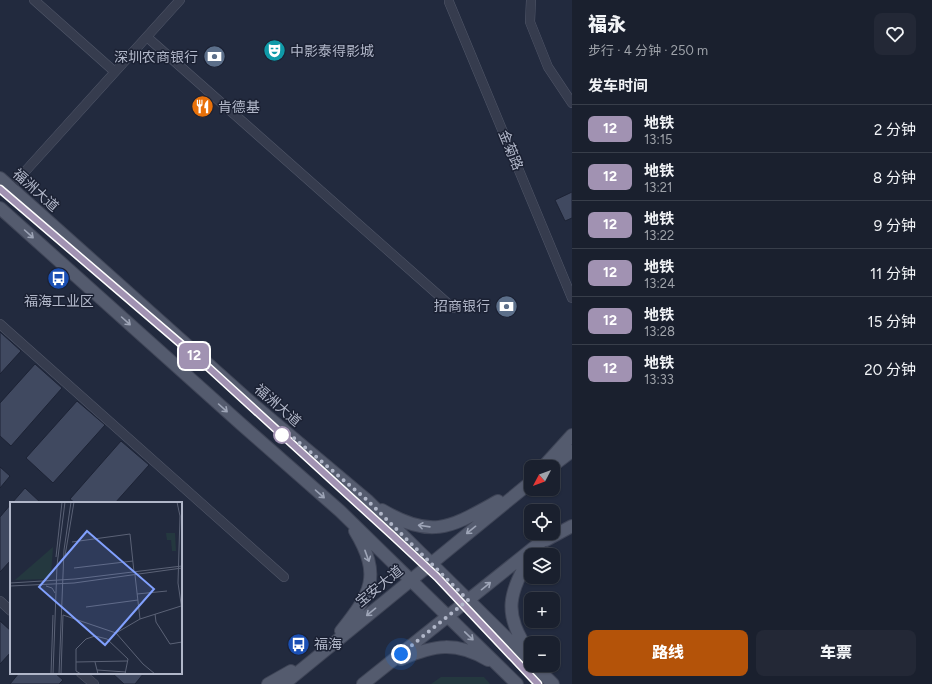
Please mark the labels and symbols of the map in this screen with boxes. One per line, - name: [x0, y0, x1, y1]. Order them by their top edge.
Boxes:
- theatre icon: 中影泰得影城: [261, 38, 287, 64]
- place label: 中影泰得影城: [290, 43, 374, 60]
- bank icon: 深圳农商银行: [201, 44, 227, 70]
- place label: 深圳农商银行: [114, 49, 198, 66]
- restaurant icon: 肯德基: [189, 94, 215, 120]
- place label: 肯德基: [218, 99, 260, 116]
- street label: 金菊路: [495, 128, 526, 173]
- street label: 福洲大道: [9, 165, 62, 215]
- one-way arrow: [24, 230, 34, 239]
- bus stop icon: 福海工业区: [46, 266, 72, 292]
- place label: 福海工业区: [24, 293, 94, 310]
- bank icon: 招商银行: [493, 293, 519, 319]
- place label: 招商银行: [434, 298, 490, 315]
- one-way arrow: [121, 316, 131, 326]
- line badge: 12: [176, 343, 212, 369]
- street label: 福洲大道: [251, 381, 304, 430]
- one-way arrow: [218, 403, 228, 412]
- unlabelled marker: [273, 426, 291, 444]
- north arrow: [524, 460, 560, 496]
- one-way arrow: [315, 489, 326, 498]
- inset map: [10, 502, 182, 674]
- one-way arrow: [417, 522, 430, 530]
- one-way arrow: [466, 526, 477, 535]
- one-way arrow: [364, 549, 372, 561]
- street label: 宝安大道: [352, 562, 406, 611]
- one-way arrow: [481, 581, 492, 590]
- one-way arrow: [365, 608, 376, 617]
- bus stop icon: 福海: [286, 631, 312, 657]
- one-way arrow: [464, 631, 474, 641]
- place label: 福海: [314, 636, 342, 653]
- your location: [391, 644, 411, 664]

